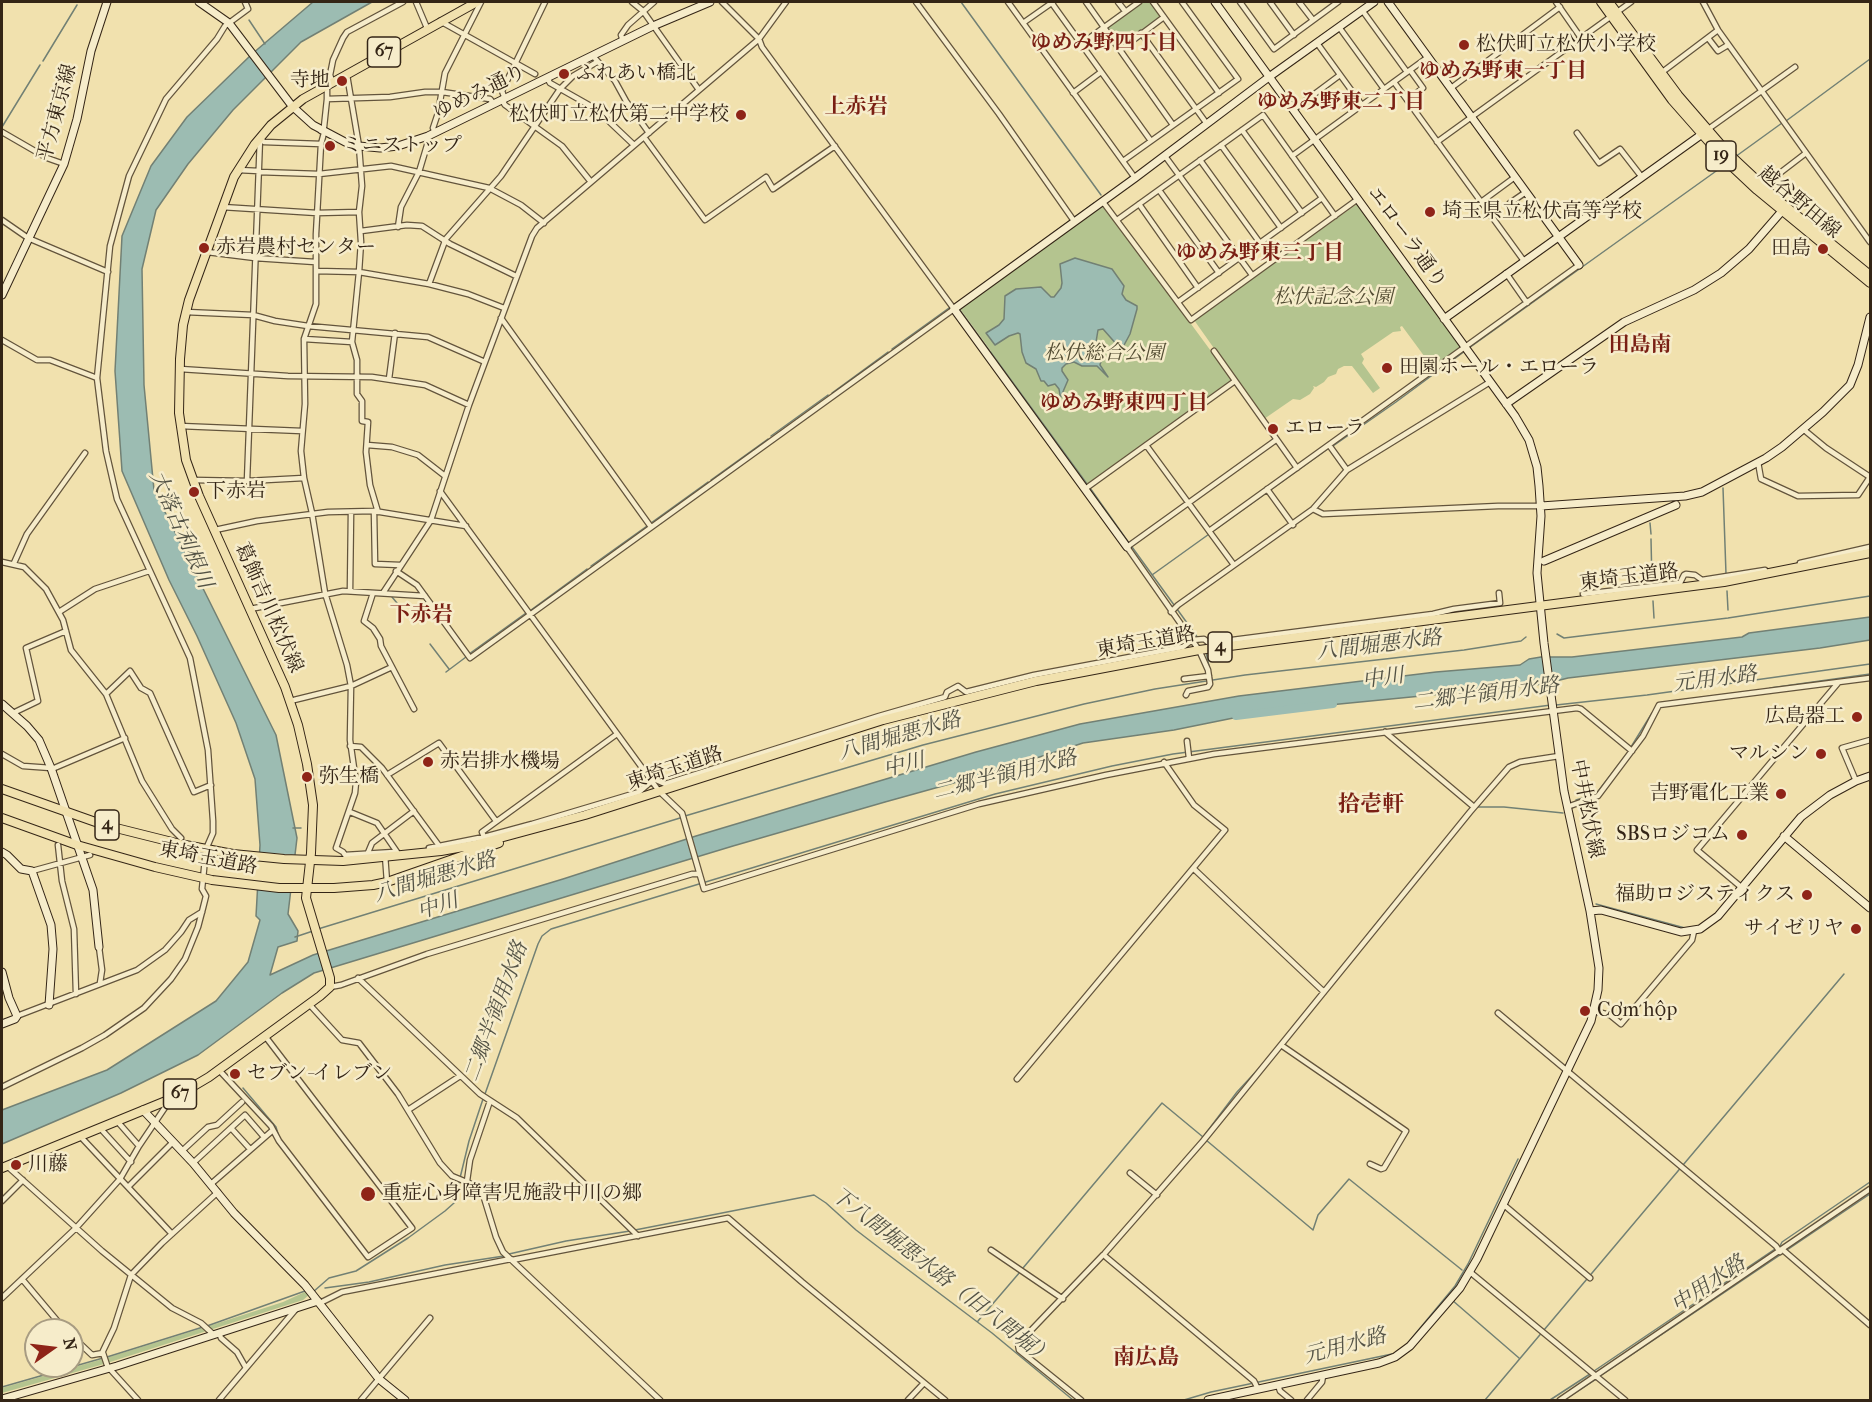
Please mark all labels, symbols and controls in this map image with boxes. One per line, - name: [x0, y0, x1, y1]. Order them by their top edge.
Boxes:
- district label: ゆめみ野四丁目: [1031, 31, 1177, 57]
- place label: 松伏町立松伏小学校: [1476, 33, 1656, 57]
- road number: 67: [368, 37, 400, 67]
- marker: 松伏町立松伏小学校: [1457, 38, 1471, 52]
- district label: ゆめみ野東一丁目: [1419, 59, 1587, 85]
- street label: ゆめみ通り: [430, 60, 530, 126]
- street label: 平方東京線: [33, 62, 83, 164]
- place label: ふれあい橋北: [576, 62, 696, 86]
- marker: ふれあい橋北: [557, 67, 571, 81]
- place label: 寺地: [290, 69, 330, 93]
- marker: 寺地: [335, 74, 349, 88]
- district label: ゆめみ野東二丁目: [1257, 90, 1425, 116]
- district label: 上赤岩: [825, 95, 887, 121]
- place label: 松伏町立松伏第二中学校: [509, 103, 729, 127]
- marker: 松伏町立松伏第二中学校: [734, 108, 748, 122]
- place label: ミニストップ: [342, 134, 462, 158]
- marker: ミニストップ: [323, 139, 337, 153]
- road number: 19: [1706, 141, 1736, 171]
- street label: 越谷野田線: [1753, 162, 1845, 244]
- street label: エローラ通り: [1361, 182, 1451, 294]
- place label: 埼玉県立松伏高等学校: [1442, 200, 1642, 224]
- marker: 埼玉県立松伏高等学校: [1423, 205, 1437, 219]
- place label: 赤岩農村センター: [216, 236, 376, 260]
- place label: 田島: [1771, 237, 1811, 261]
- marker: 赤岩農村センター: [197, 241, 211, 255]
- district label: ゆめみ野東三丁目: [1176, 241, 1344, 267]
- marker: 田島: [1816, 242, 1830, 256]
- park label: 松伏記念公園: [1273, 286, 1393, 310]
- district label: 田島南: [1609, 333, 1671, 359]
- park label: 松伏総合公園: [1044, 342, 1164, 366]
- place label: 田園ホール・エローラ: [1399, 356, 1599, 380]
- marker: 田園ホール・エローラ: [1380, 361, 1394, 375]
- district label: ゆめみ野東四丁目: [1040, 391, 1208, 417]
- place label: エローラ: [1285, 417, 1365, 441]
- marker: エローラ: [1266, 422, 1280, 436]
- water label: 大落古利根川: [143, 467, 217, 593]
- place label: 下赤岩: [206, 480, 266, 504]
- marker: 下赤岩: [187, 485, 201, 499]
- street label: 葛飾吉川松伏線: [229, 539, 307, 677]
- street label: 東埼玉道路: [1578, 560, 1680, 596]
- district label: 下赤岩: [390, 603, 452, 629]
- street label: 東埼玉道路: [1095, 622, 1197, 664]
- water label: 八間堀悪水路: [1315, 626, 1443, 666]
- road number: 4: [1208, 632, 1232, 662]
- water label: 元用水路: [1672, 662, 1758, 698]
- water label: 中川: [1360, 664, 1406, 694]
- water label: 二郷半領用水路: [1412, 674, 1560, 716]
- place label: 広島器工: [1765, 705, 1845, 729]
- water label: 八間堀悪水路: [836, 708, 964, 766]
- marker: 広島器工: [1850, 710, 1864, 724]
- street label: 東埼玉道路: [624, 742, 726, 796]
- place label: マルシン: [1729, 742, 1809, 766]
- water label: 二郷半領用水路: [931, 746, 1079, 806]
- marker: マルシン: [1814, 747, 1828, 761]
- water label: 中川: [881, 749, 927, 783]
- place label: 赤岩排水機場: [440, 750, 560, 774]
- marker: 赤岩排水機場: [421, 755, 435, 769]
- street label: 中井松伏線: [1565, 758, 1607, 860]
- place label: 弥生橋: [319, 765, 379, 789]
- marker: 弥生橋: [300, 770, 314, 784]
- place label: 吉野電化工業: [1649, 782, 1769, 806]
- marker: 吉野電化工業: [1774, 787, 1788, 801]
- district label: 拾壱軒: [1338, 793, 1404, 819]
- road number: 4: [95, 810, 119, 840]
- place label: SBSロジコム: [1616, 823, 1730, 847]
- marker: SBSロジコム: [1735, 828, 1749, 842]
- street label: 東埼玉道路: [157, 838, 259, 880]
- water label: 八間堀悪水路: [371, 848, 499, 908]
- place label: 福助ロジスティクス: [1615, 883, 1795, 907]
- marker: 福助ロジスティクス: [1800, 888, 1814, 902]
- water label: 中川: [414, 889, 462, 925]
- place label: サイゼリヤ: [1744, 917, 1844, 941]
- marker: サイゼリヤ: [1849, 922, 1863, 936]
- water label: 二郷半領用水路: [460, 939, 534, 1085]
- place label: Cơm hộp: [1597, 999, 1677, 1023]
- marker: Cơm hộp: [1578, 1004, 1592, 1018]
- place label: セブン-イレブン: [247, 1062, 392, 1086]
- marker: セブン-イレブン: [228, 1067, 242, 1081]
- road number: 67: [164, 1079, 196, 1109]
- place label: 川藤: [28, 1153, 68, 1177]
- marker: 川藤: [9, 1158, 23, 1172]
- place label: 重症心身障害児施設中川の郷: [382, 1182, 642, 1206]
- water label: 下八間堀悪水路（旧八間堀）: [826, 1183, 1056, 1371]
- marker: 重症心身障害児施設中川の郷: [359, 1185, 377, 1203]
- water label: 中用水路: [1667, 1251, 1751, 1319]
- north arrow: [24, 1318, 84, 1378]
- water label: 元用水路: [1301, 1324, 1389, 1370]
- text: N: [59, 1336, 81, 1352]
- district label: 南広島: [1113, 1346, 1179, 1372]

